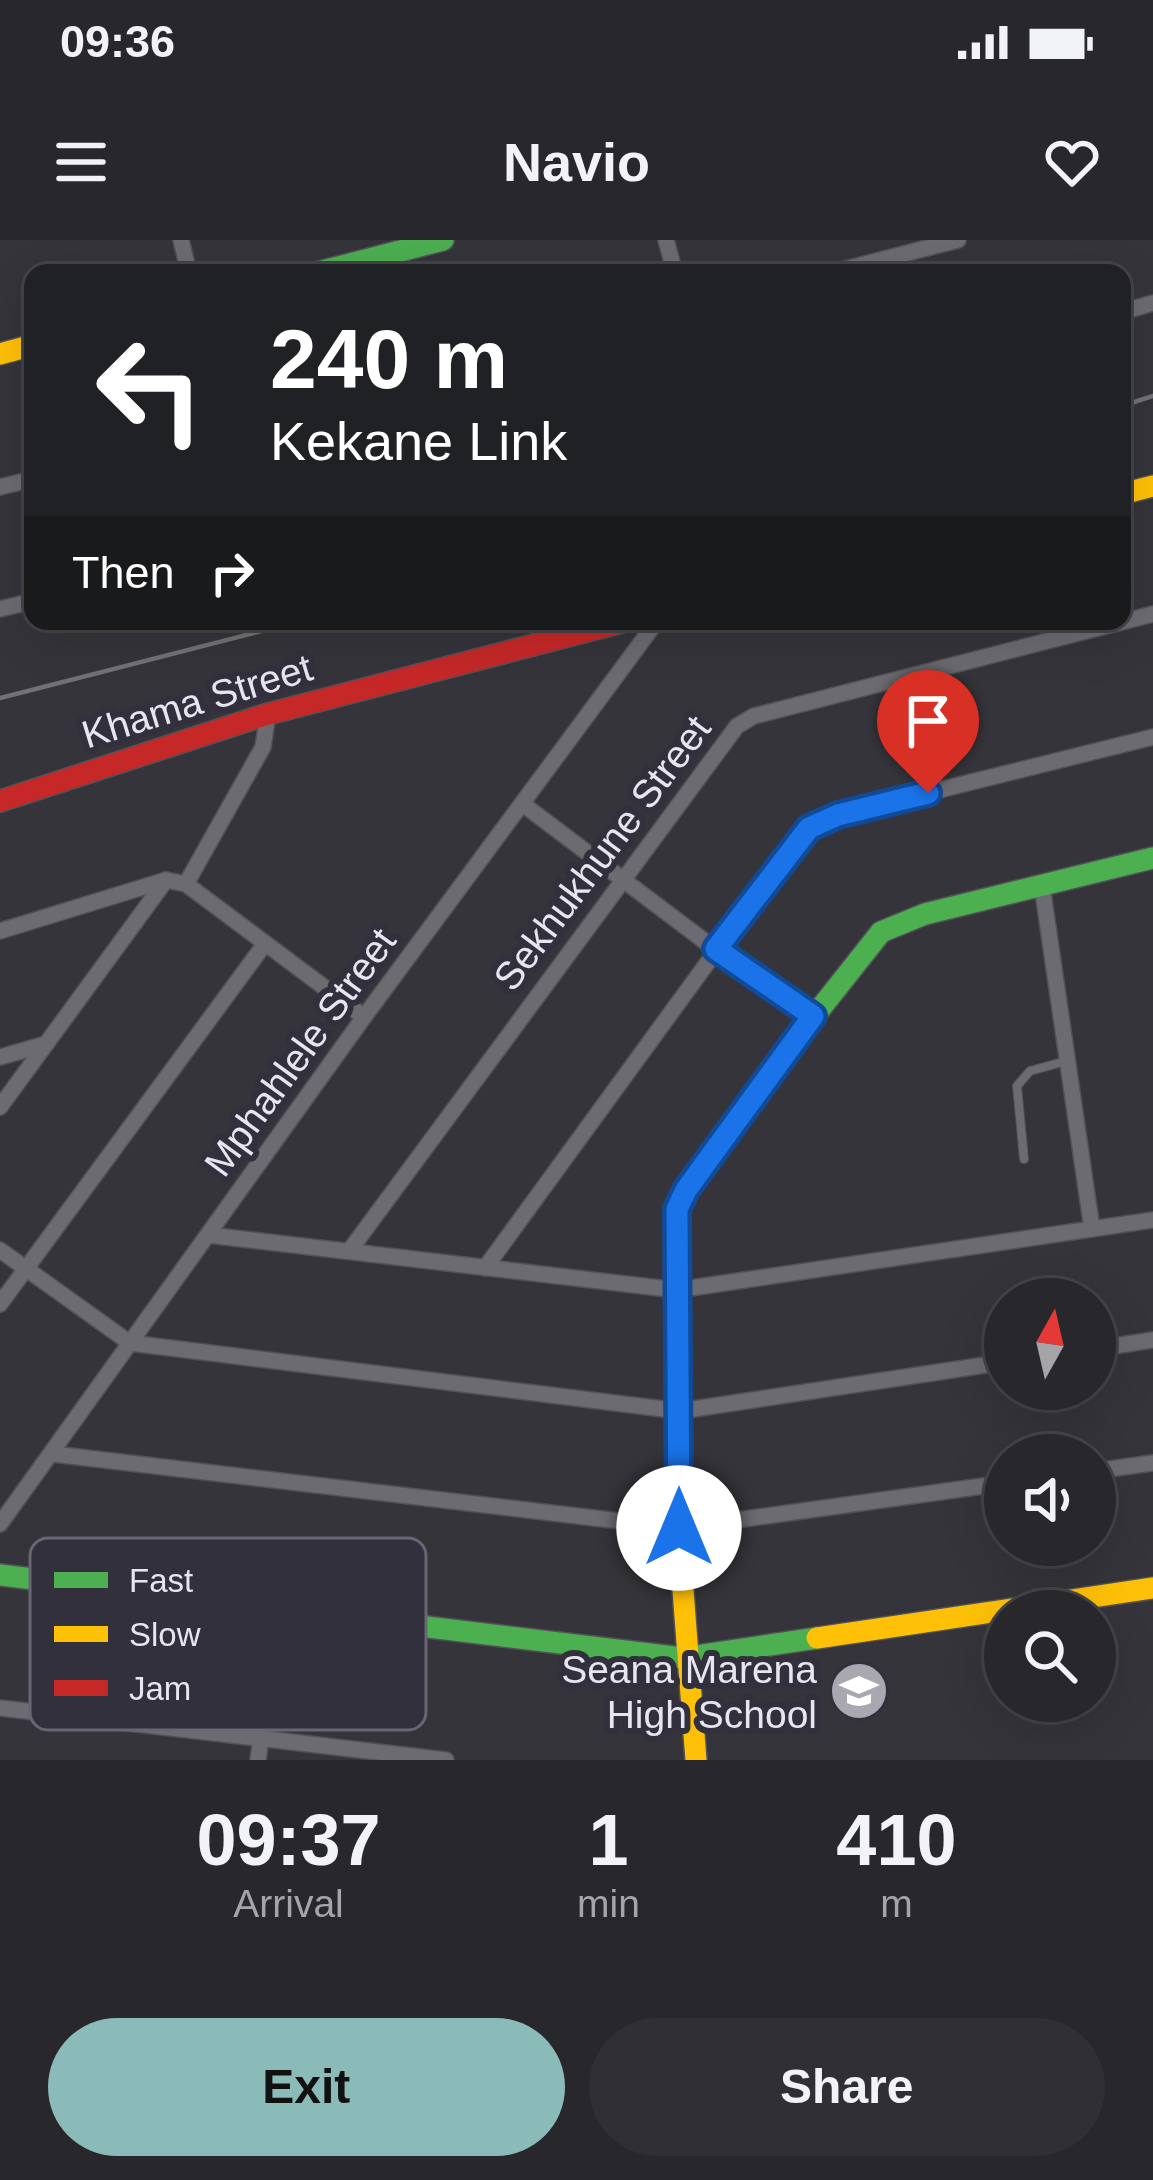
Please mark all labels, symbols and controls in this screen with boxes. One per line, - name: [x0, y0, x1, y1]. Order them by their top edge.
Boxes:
- text: 09:36: [60, 16, 175, 67]
- icon: menu: [48, 129, 114, 195]
- icon: heart: [1039, 129, 1105, 195]
- text: Navio: [503, 132, 650, 192]
- icon: left: [72, 312, 228, 468]
- text: 240 m: [270, 312, 508, 406]
- text: Kekane Link: [270, 411, 567, 471]
- icon: right: [199, 540, 265, 606]
- text: Then: [72, 547, 175, 598]
- street label: Khama Street: [77, 646, 317, 756]
- pin: [877, 670, 979, 793]
- icon: arrive: [895, 688, 961, 754]
- street label: Sekhukhune Street: [485, 707, 719, 998]
- street label: Mphahlele Street: [196, 920, 404, 1184]
- north arrow: [984, 1278, 1116, 1410]
- map controls: [984, 1278, 1116, 1722]
- button: sound: [984, 1434, 1116, 1566]
- position arrow: [616, 1465, 742, 1591]
- legend: [30, 1538, 426, 1730]
- text: Fast: [129, 1562, 193, 1599]
- button: search: [984, 1590, 1116, 1722]
- text: Slow: [129, 1616, 201, 1653]
- place label: Seana Marena High School: [561, 1648, 817, 1736]
- school or university icon: Seana Marena High School: [828, 1660, 890, 1722]
- text: Jam: [129, 1670, 191, 1707]
- text: 09:37: [196, 1800, 381, 1880]
- text: 1: [588, 1800, 629, 1880]
- text: 410: [836, 1800, 957, 1880]
- text: Arrival: [233, 1882, 344, 1925]
- text: min: [577, 1882, 640, 1925]
- text: m: [880, 1882, 913, 1925]
- button: Exit: [48, 2018, 565, 2156]
- button: Share: [589, 2018, 1105, 2156]

